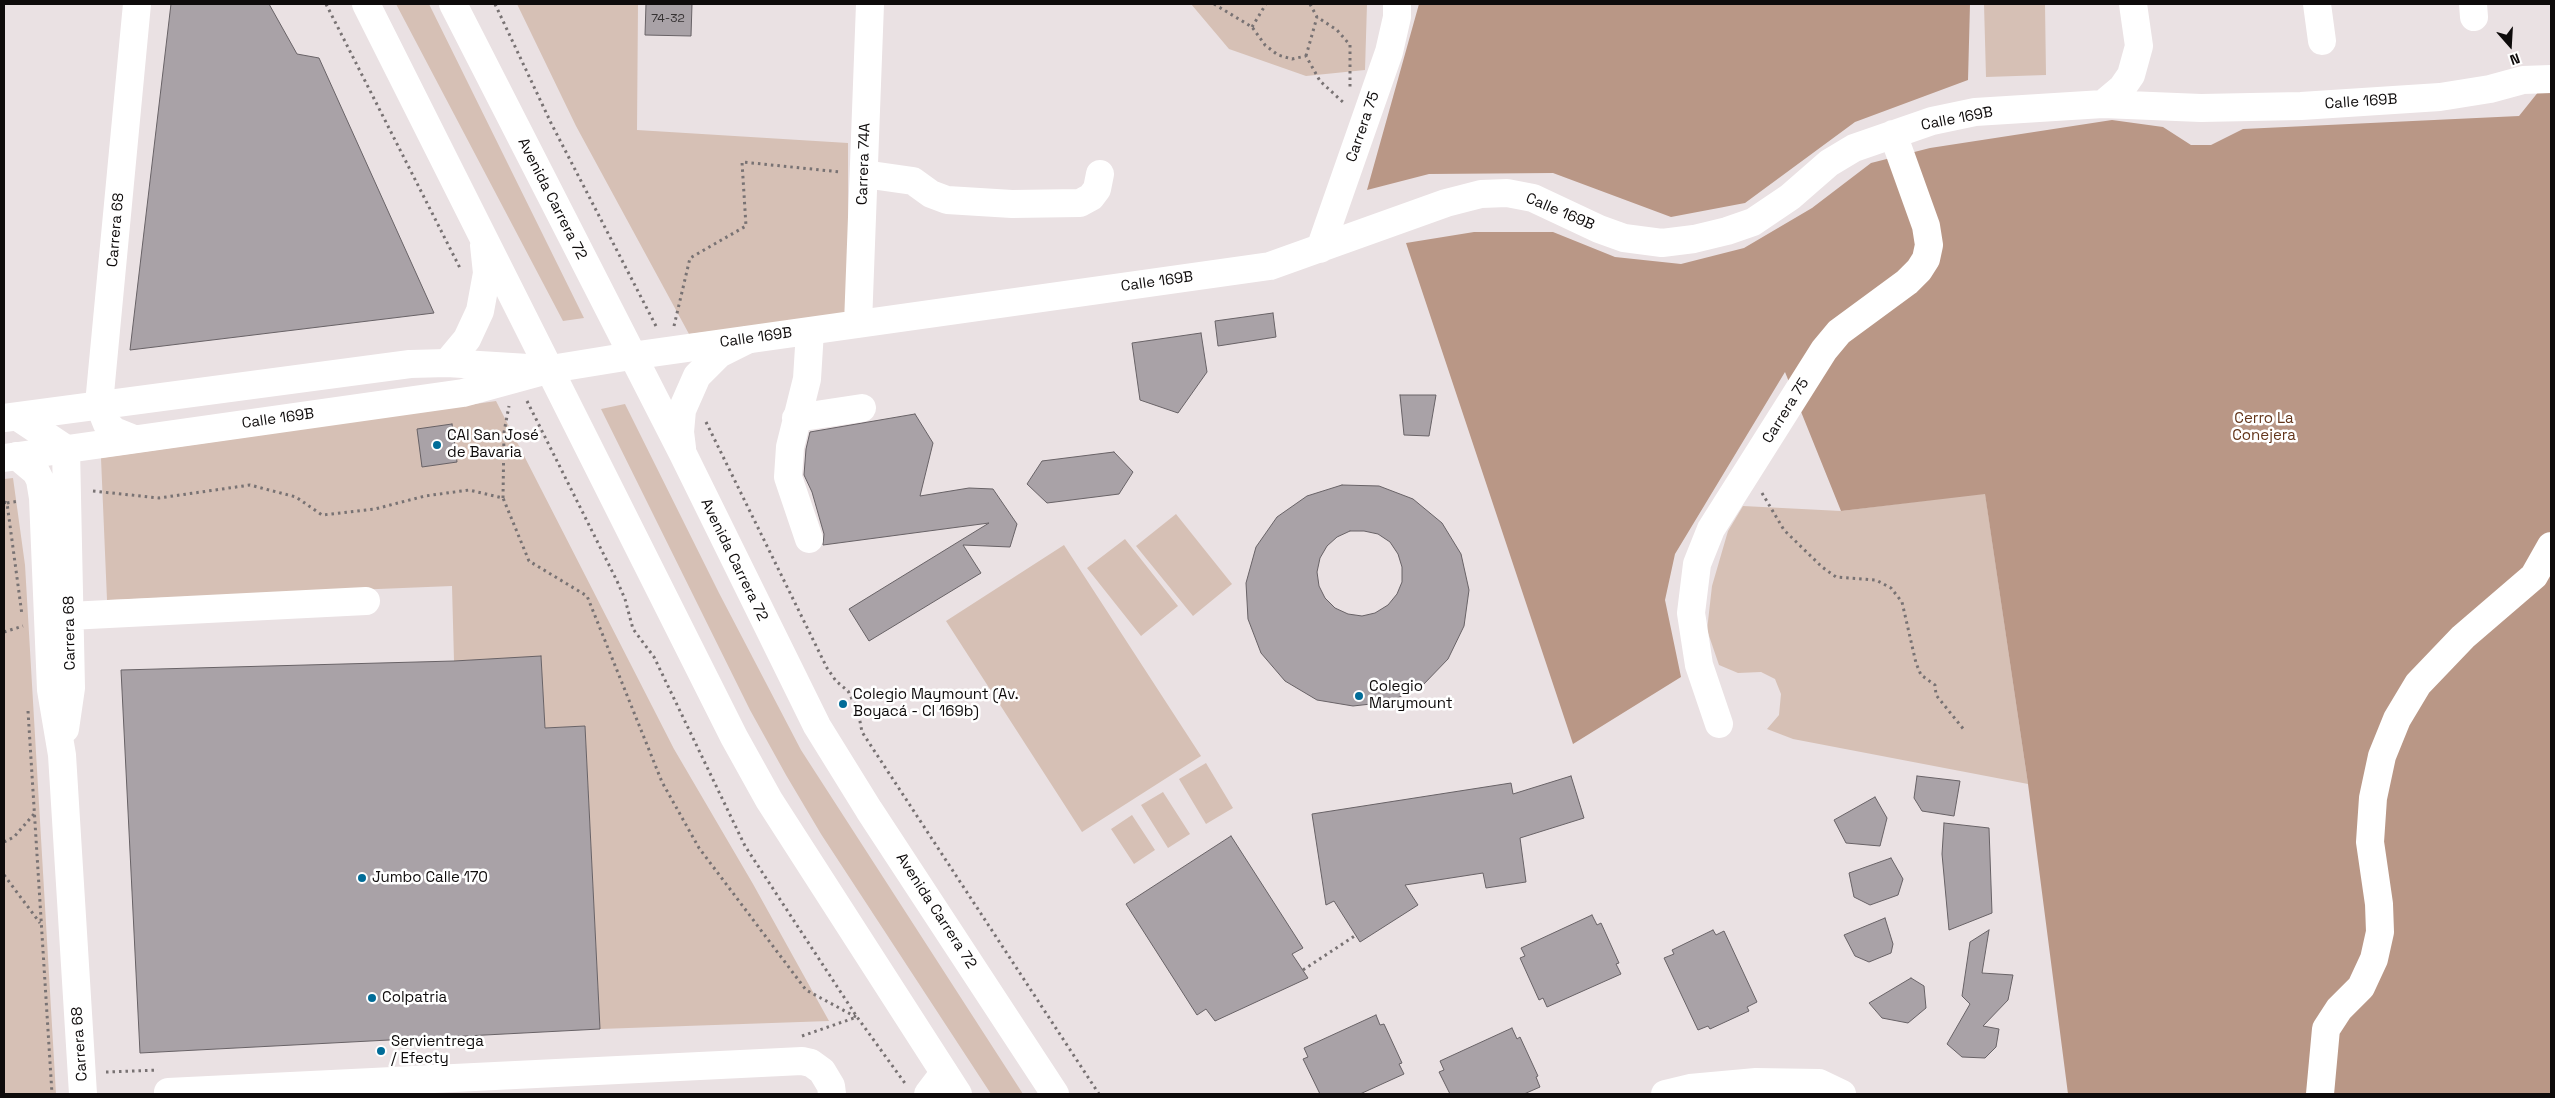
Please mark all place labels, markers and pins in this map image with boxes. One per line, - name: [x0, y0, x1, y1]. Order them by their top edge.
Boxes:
- place label: CAI San José de Bavaria: [447, 427, 539, 462]
- marker: CAI San José de Bavaria: [431, 439, 443, 451]
- place label: Colegio Marymount: [1369, 678, 1453, 713]
- place label: Colegio Maymount (Av. Boyacá - Cl 169b): [853, 686, 1019, 721]
- marker: Colegio Marymount: [1353, 690, 1365, 702]
- marker: Colegio Maymount (Av. Boyacá - Cl 169b): [837, 698, 849, 710]
- place label: Jumbo Calle 170: [372, 869, 488, 887]
- marker: Jumbo Calle 170: [356, 872, 368, 884]
- place label: Colpatria: [382, 989, 447, 1007]
- marker: Colpatria: [366, 992, 378, 1004]
- place label: Servientrega / Efecty: [391, 1033, 484, 1068]
- marker: Servientrega / Efecty: [375, 1045, 387, 1057]

